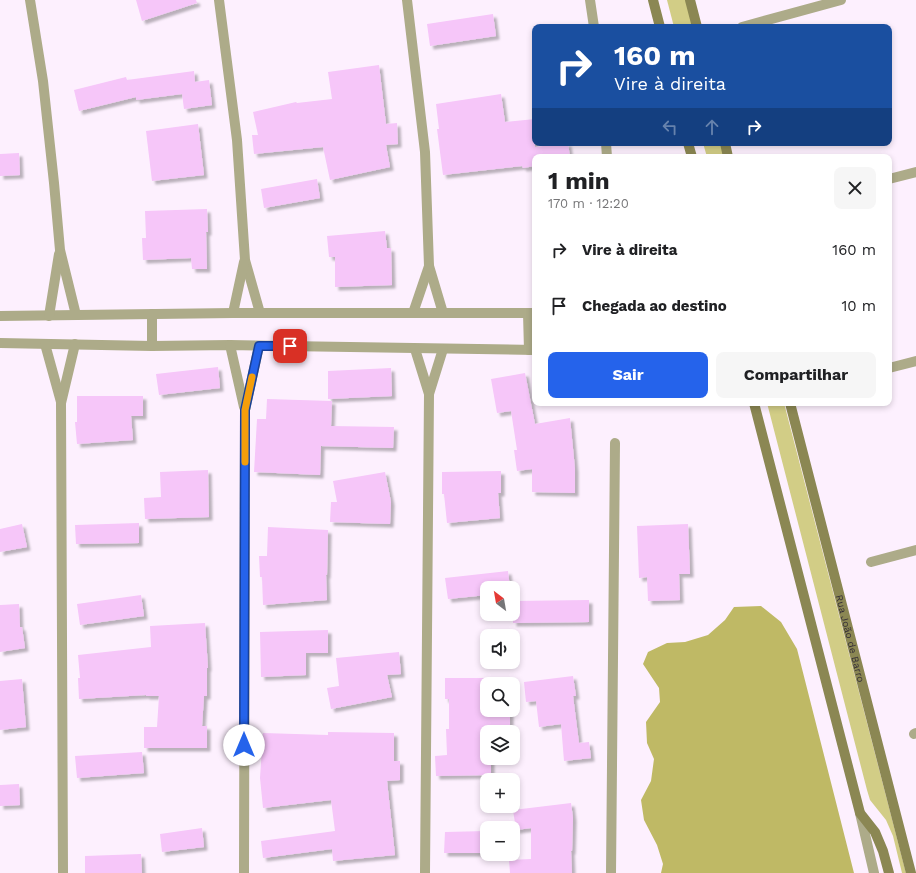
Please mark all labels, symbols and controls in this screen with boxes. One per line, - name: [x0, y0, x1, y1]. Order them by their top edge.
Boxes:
- text: 160 m: [614, 39, 696, 72]
- icon: right: [548, 40, 600, 92]
- text: Vire à direita: [614, 73, 726, 94]
- icon: left: [659, 116, 681, 138]
- icon: ahead: [701, 116, 723, 138]
- icon: right: [743, 116, 765, 138]
- text: 1 min: [548, 167, 610, 195]
- button: close: [834, 167, 876, 209]
- text: 170 m · 12:20: [548, 196, 629, 211]
- icon: right: [548, 239, 570, 261]
- text: Vire à direita: [582, 241, 677, 259]
- text: 160 m: [832, 241, 876, 259]
- icon: arrive: [548, 295, 570, 317]
- text: Chegada ao destino: [582, 297, 727, 315]
- text: 10 m: [841, 297, 876, 315]
- pin: [273, 329, 307, 363]
- icon: arrive: [279, 335, 301, 357]
- button: Sair: [548, 352, 708, 398]
- button: Compartilhar: [716, 352, 876, 398]
- north arrow: [480, 581, 520, 621]
- map controls: [480, 581, 520, 861]
- street label: Rua João de Barro: [834, 594, 867, 683]
- button: sound: [480, 629, 520, 669]
- button: search: [480, 677, 520, 717]
- position arrow: [223, 724, 265, 766]
- button: layers: [480, 725, 520, 765]
- button: +: [480, 773, 520, 813]
- button: −: [480, 821, 520, 861]

